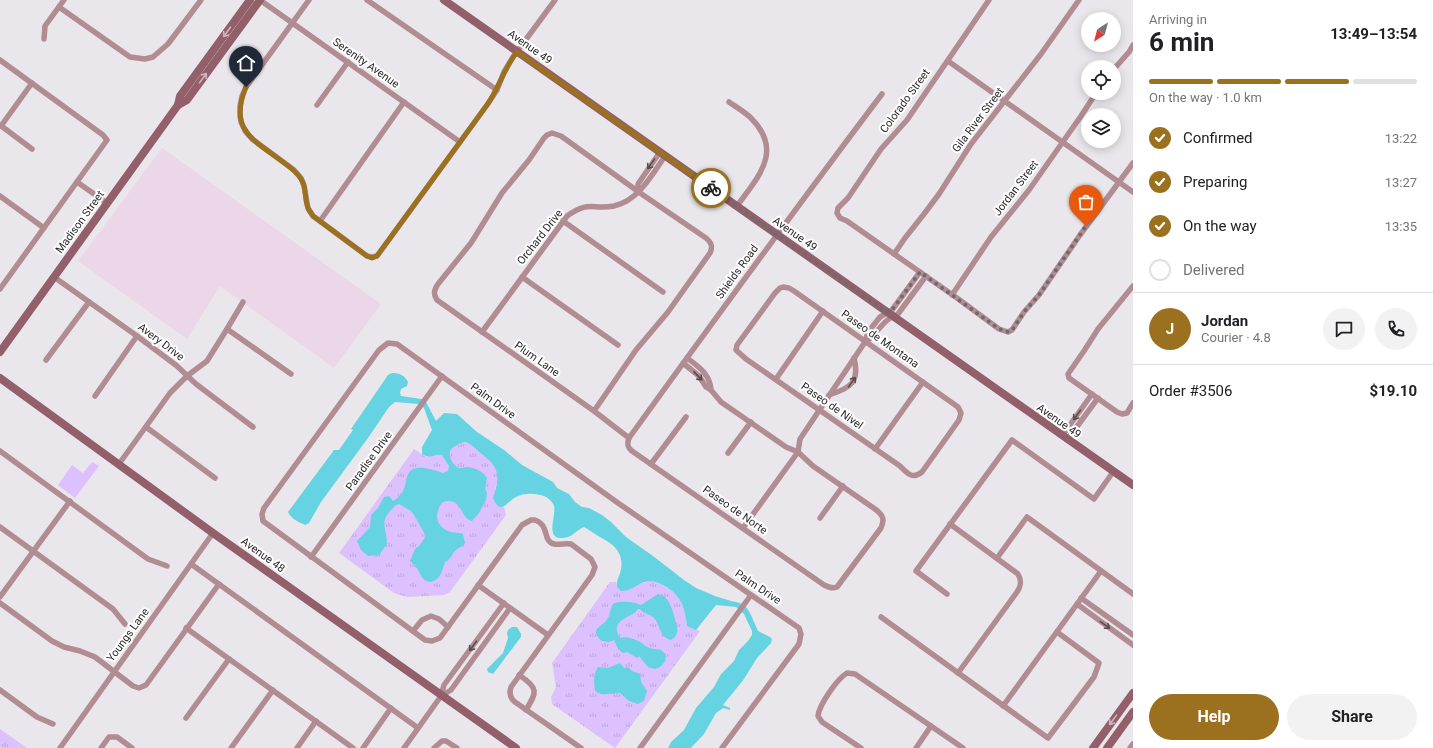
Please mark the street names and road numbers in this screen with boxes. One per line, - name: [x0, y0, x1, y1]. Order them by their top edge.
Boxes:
- street label: Avenue 49: [505, 27, 555, 67]
- street label: Serenity Avenue: [330, 35, 402, 91]
- street label: Colorado Street: [877, 66, 933, 136]
- street label: Gila River Street: [949, 85, 1007, 155]
- street label: Jordan Street: [991, 157, 1041, 218]
- street label: Madison Street: [53, 188, 107, 256]
- street label: Orchard Drive: [514, 207, 566, 267]
- street label: Avenue 49: [770, 214, 820, 254]
- street label: Shields Road: [713, 242, 761, 302]
- street label: Paseo de Montana: [839, 307, 921, 371]
- street label: Avery Drive: [135, 320, 187, 364]
- street label: Plum Lane: [512, 339, 562, 379]
- street label: Palm Drive: [468, 380, 518, 422]
- street label: Paseo de Nivel: [799, 380, 865, 432]
- street label: Avenue 49: [1034, 401, 1084, 441]
- street label: Paradise Drive: [343, 429, 395, 493]
- street label: Paseo de Norte: [700, 483, 770, 537]
- street label: Avenue 48: [239, 535, 287, 575]
- street label: Palm Drive: [733, 567, 784, 607]
- street label: Youngs Lane: [104, 606, 152, 664]

